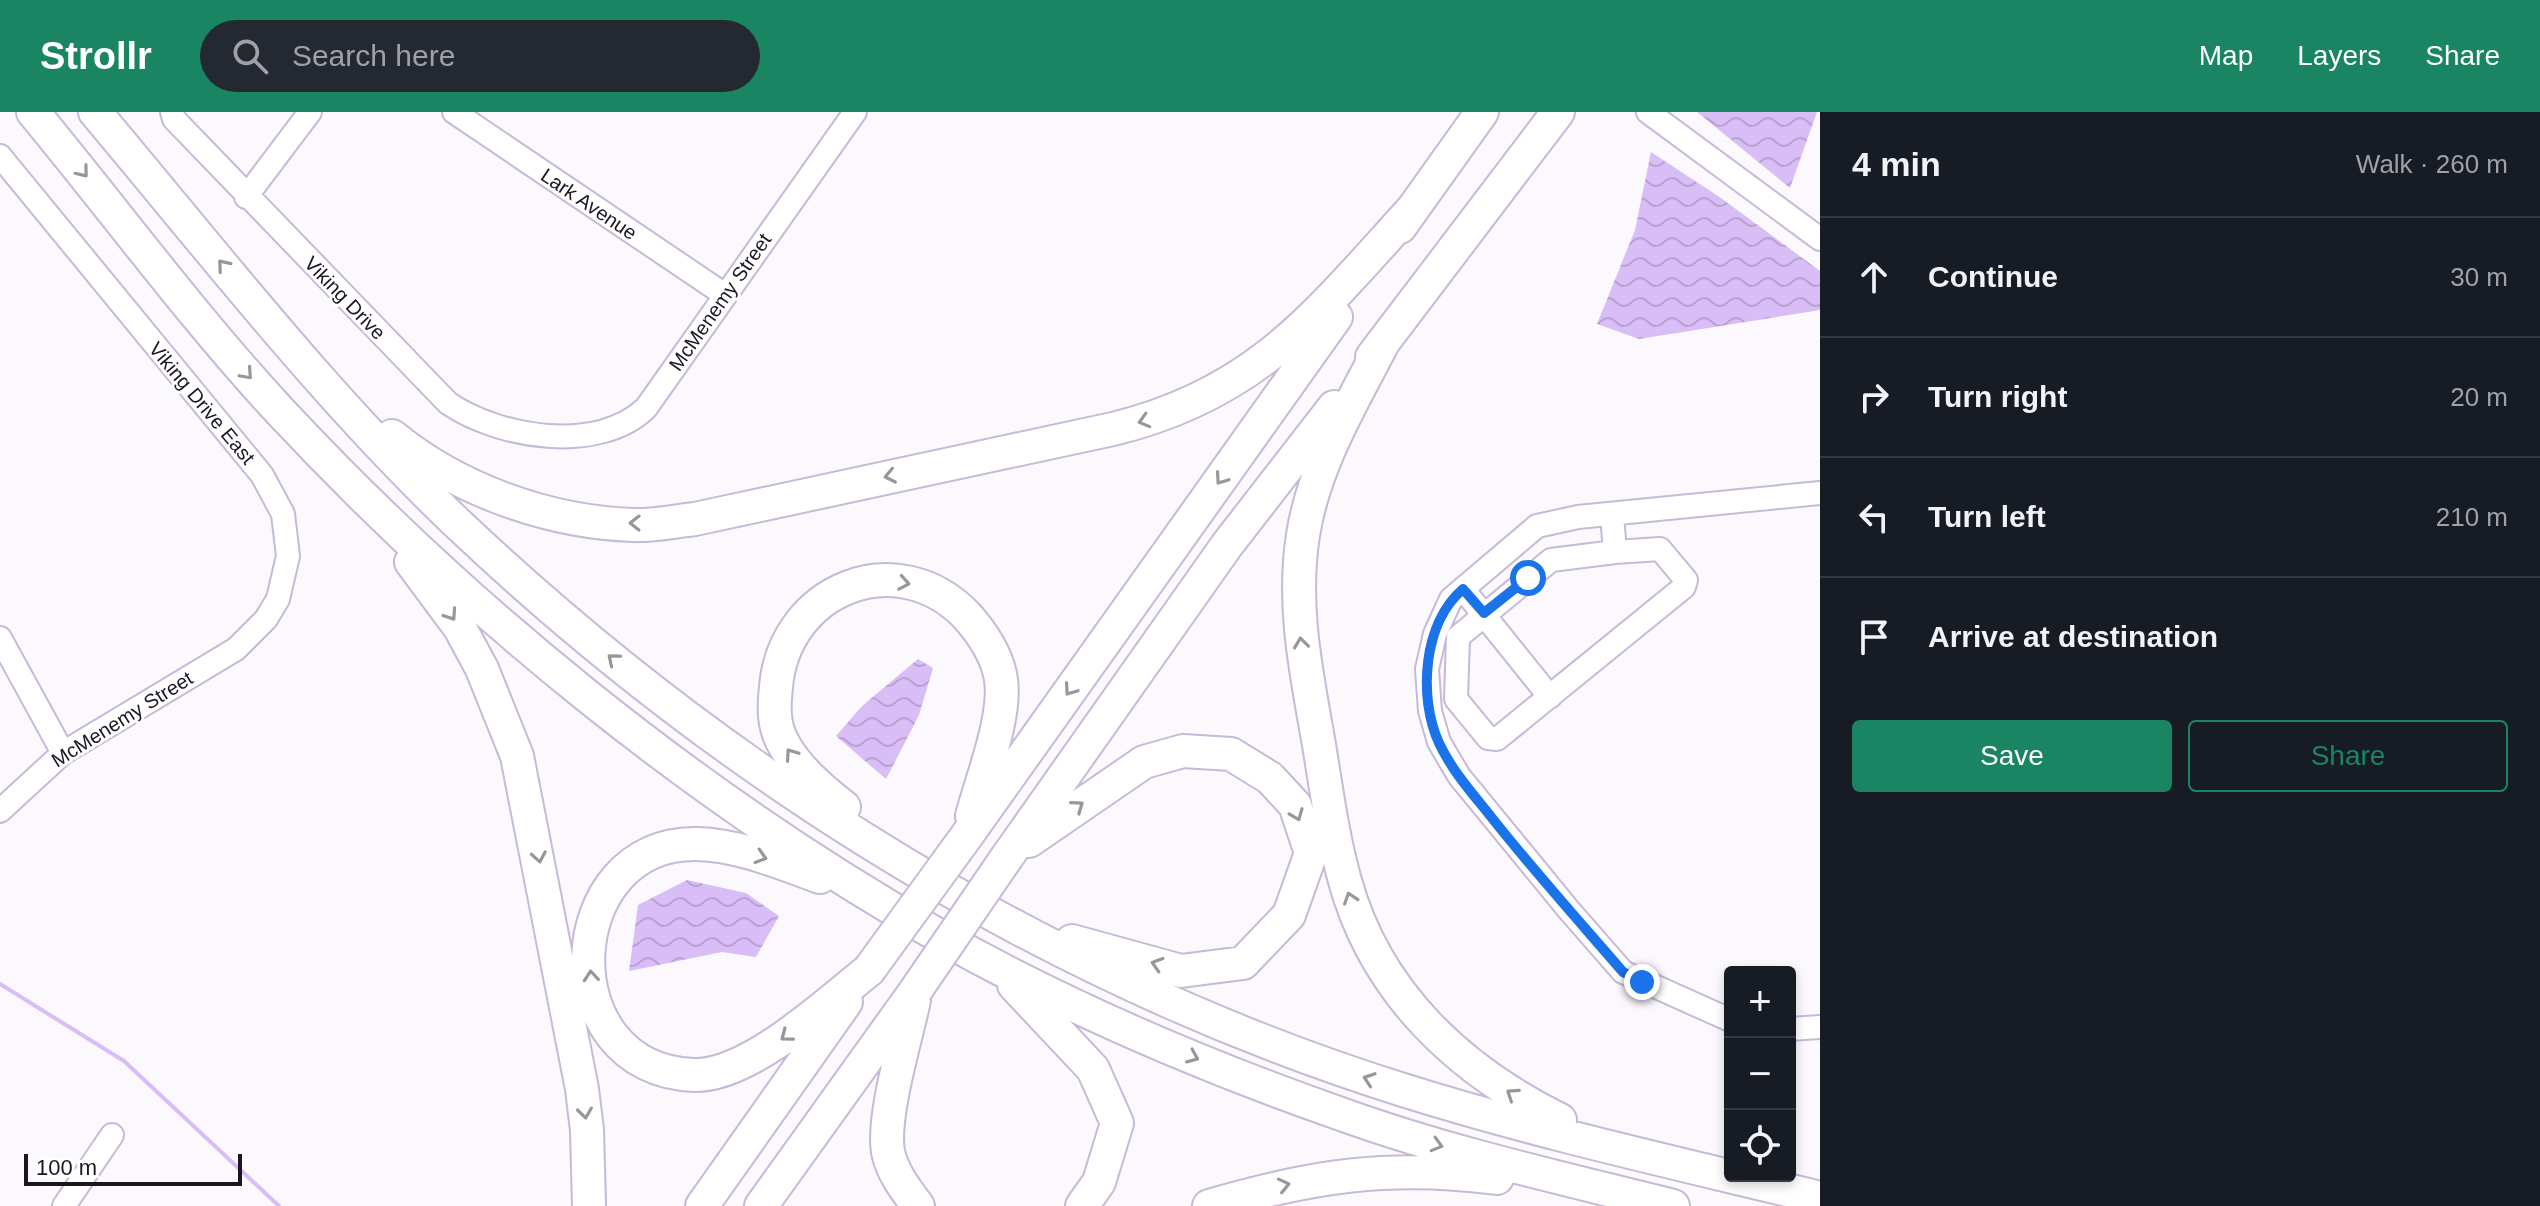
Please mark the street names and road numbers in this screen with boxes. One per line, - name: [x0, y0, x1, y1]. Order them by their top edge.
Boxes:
- street label: Lark Avenue: [537, 164, 641, 244]
- street label: McMenemy Street: [664, 229, 776, 375]
- street label: Viking Drive: [300, 252, 390, 344]
- street label: Viking Drive East: [145, 338, 260, 469]
- street label: McMenemy Street: [47, 666, 197, 771]

